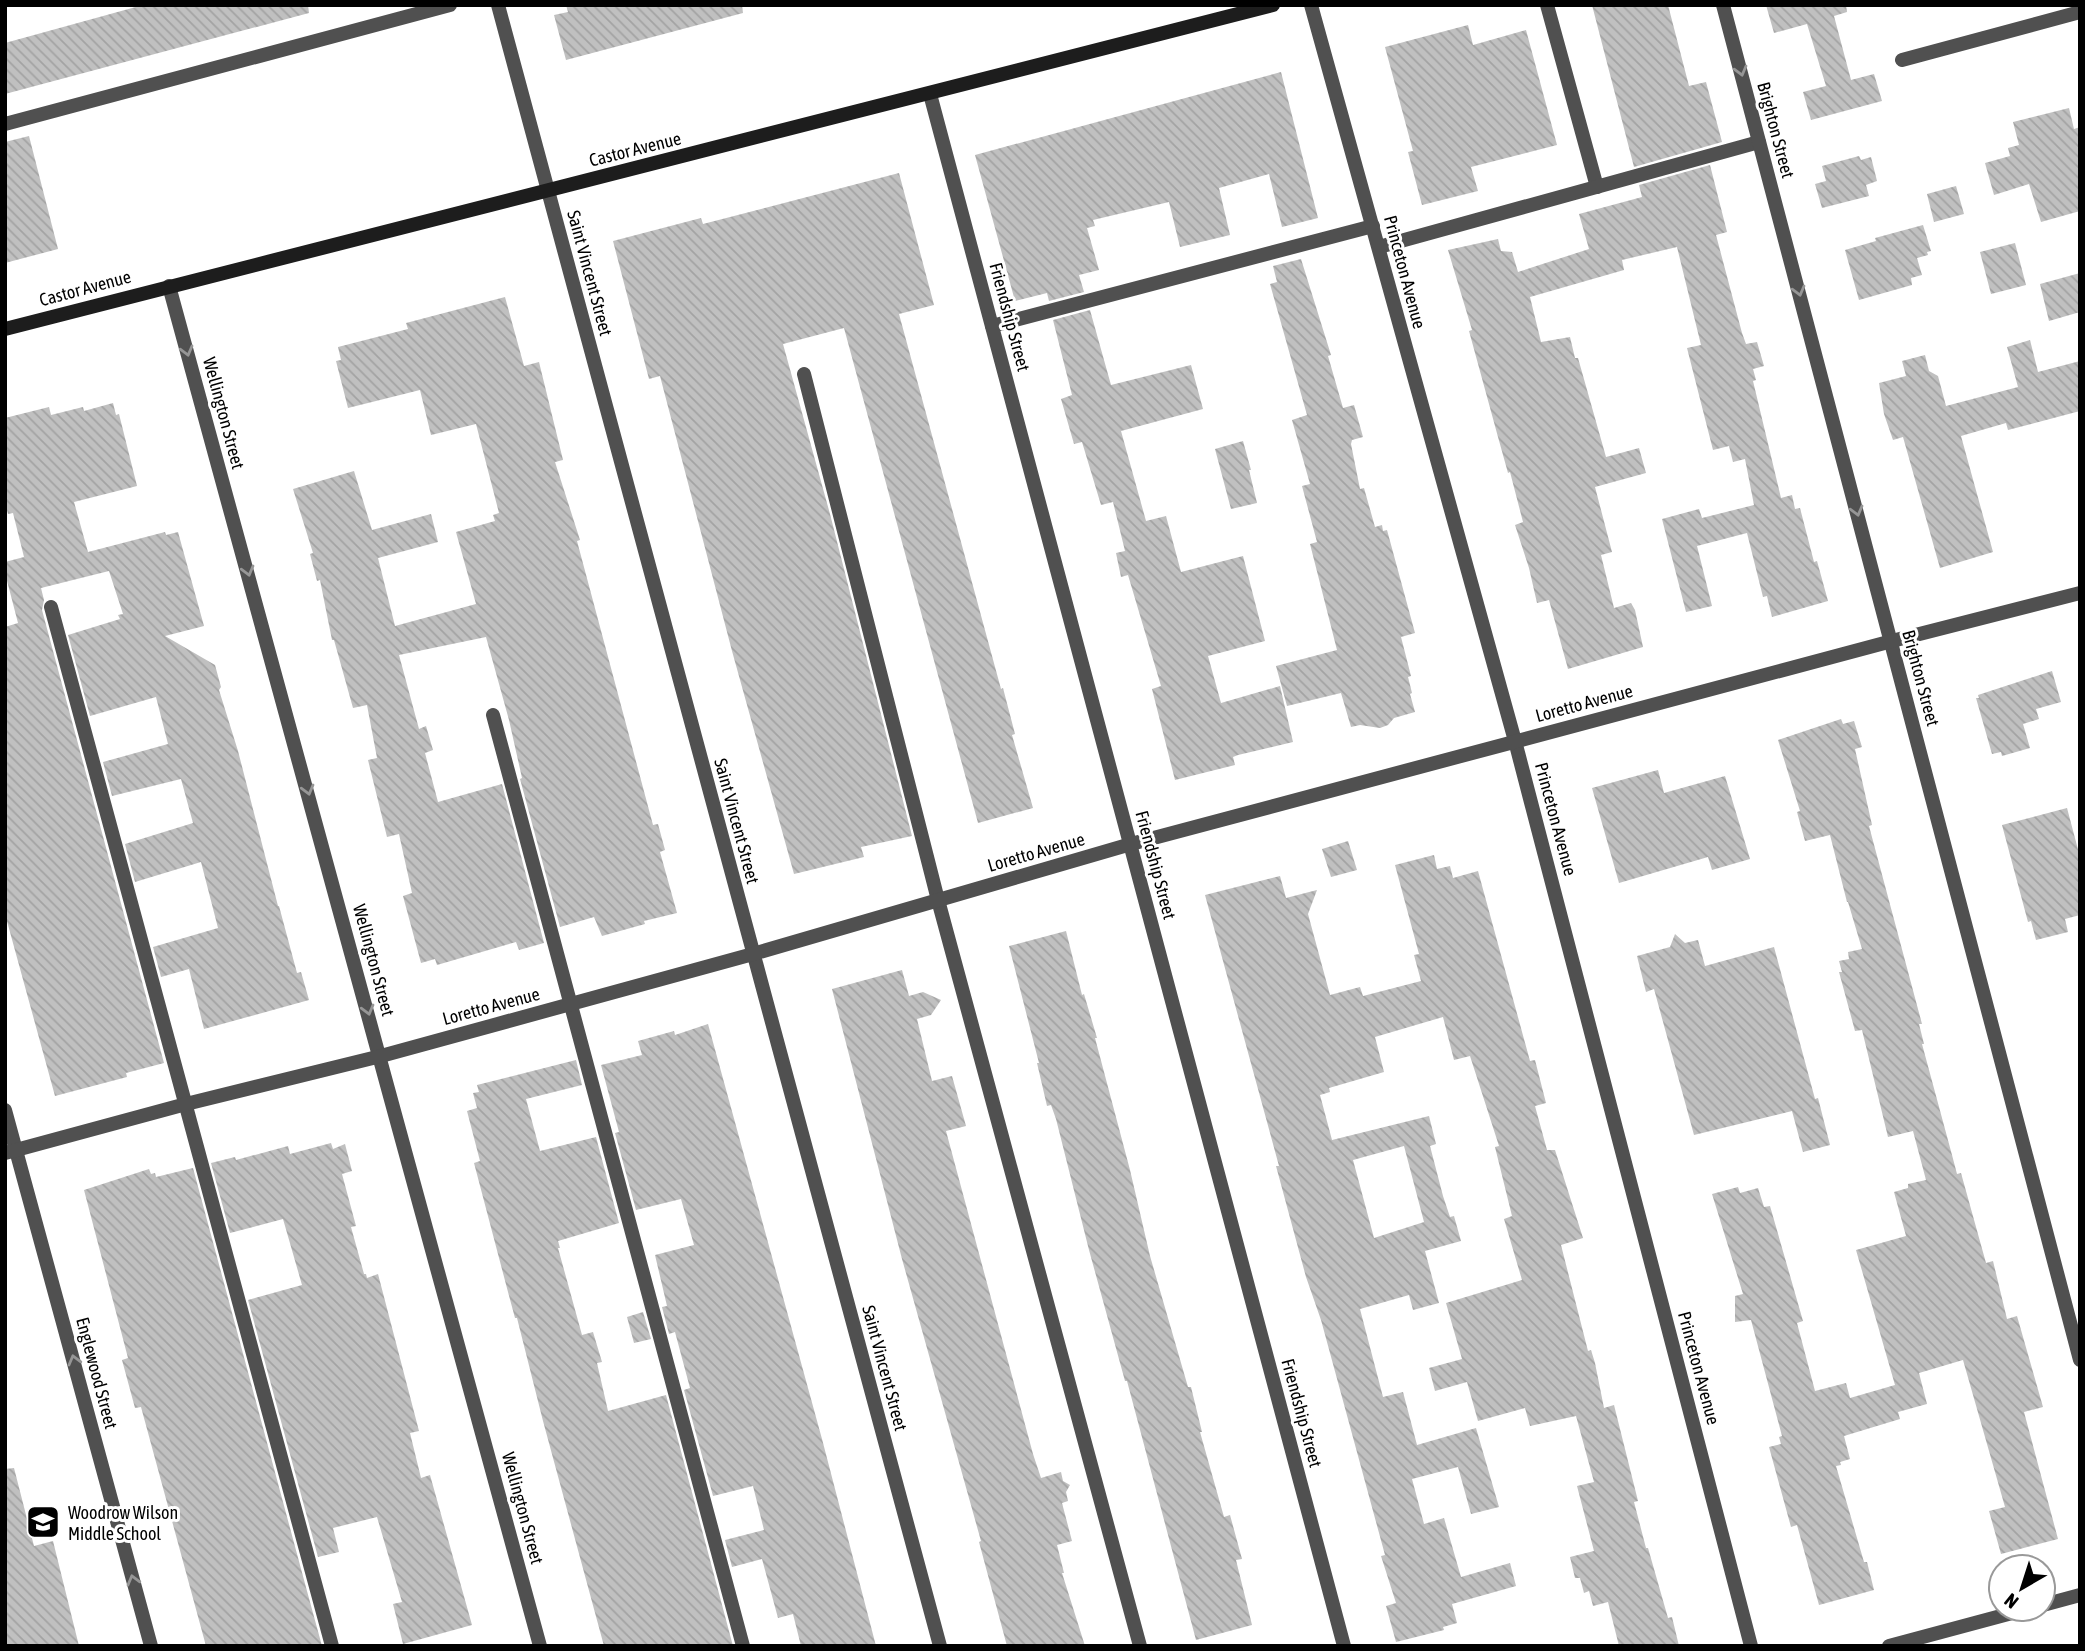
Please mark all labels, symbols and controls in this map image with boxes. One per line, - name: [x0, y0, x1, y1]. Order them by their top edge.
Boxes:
- one-way arrow: [1733, 65, 1747, 77]
- street label: Brighton Street: [1753, 80, 1799, 180]
- street label: Castor Avenue: [587, 127, 683, 171]
- street label: Saint Vincent Street: [563, 208, 617, 338]
- street label: Princeton Avenue: [1380, 213, 1430, 331]
- street label: Friendship Street: [985, 260, 1035, 374]
- street label: Castor Avenue: [37, 266, 133, 310]
- one-way arrow: [1791, 285, 1805, 297]
- one-way arrow: [179, 345, 194, 357]
- street label: Wellington Street: [199, 355, 249, 471]
- one-way arrow: [1849, 505, 1863, 517]
- one-way arrow: [239, 565, 254, 577]
- street label: Brighton Street: [1898, 628, 1944, 728]
- street label: Loretto Avenue: [1533, 680, 1635, 726]
- street label: Saint Vincent Street: [710, 756, 764, 886]
- street label: Princeton Avenue: [1531, 760, 1581, 878]
- one-way arrow: [299, 784, 314, 796]
- street label: Friendship Street: [1131, 808, 1181, 922]
- street label: Loretto Avenue: [985, 828, 1087, 876]
- street label: Wellington Street: [349, 902, 399, 1018]
- street label: Loretto Avenue: [440, 983, 542, 1029]
- one-way arrow: [360, 1003, 374, 1015]
- street label: Saint Vincent Street: [858, 1303, 912, 1433]
- street label: Princeton Avenue: [1674, 1309, 1724, 1427]
- street label: Englewood Street: [72, 1315, 122, 1431]
- one-way arrow: [67, 1354, 82, 1366]
- street label: Friendship Street: [1277, 1356, 1327, 1470]
- street label: Wellington Street: [498, 1450, 548, 1566]
- place label: Woodrow Wilson Middle School: [68, 1502, 178, 1544]
- school or university icon: Woodrow Wilson Middle School: [24, 1503, 62, 1541]
- north arrow: [1987, 1553, 2057, 1623]
- one-way arrow: [127, 1574, 141, 1586]
- text: N: [2000, 1589, 2023, 1613]

